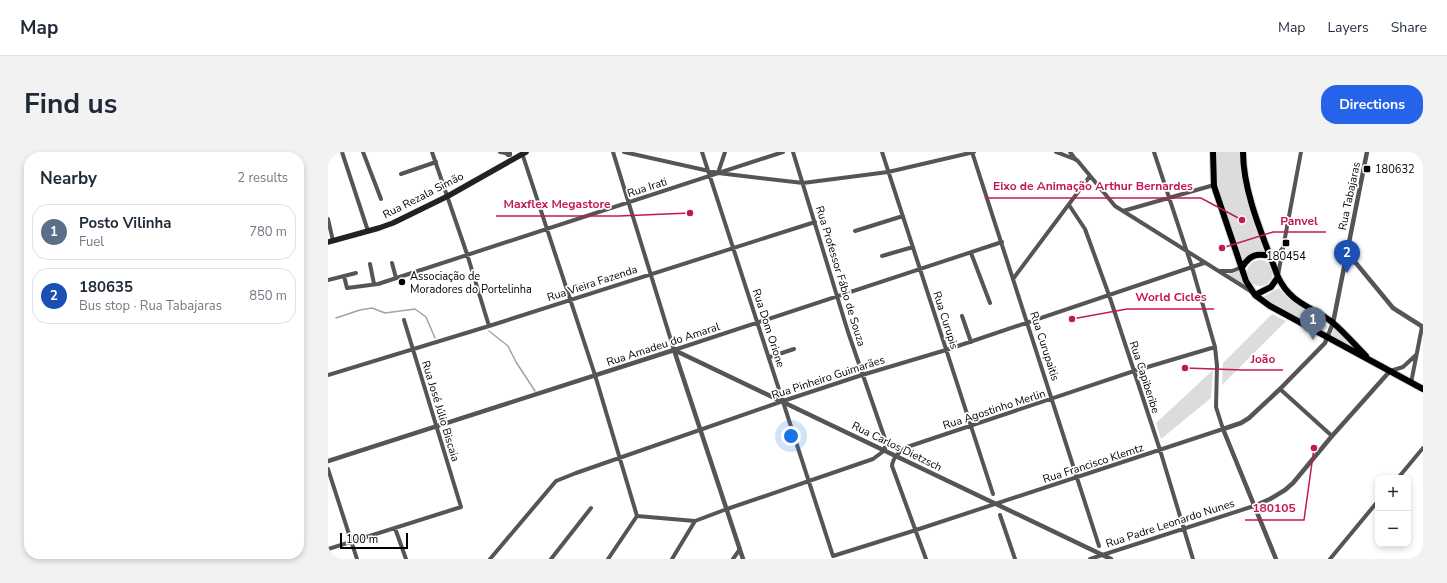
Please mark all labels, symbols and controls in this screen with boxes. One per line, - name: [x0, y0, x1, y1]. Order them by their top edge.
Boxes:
- text: Map: [20, 15, 58, 41]
- text: Map: [1278, 18, 1305, 37]
- text: Layers: [1327, 18, 1369, 37]
- text: Share: [1391, 18, 1427, 37]
- text: Find us: [24, 85, 118, 123]
- button: Directions: [1321, 85, 1423, 124]
- street label: Rua Tabajaras: [1335, 161, 1364, 232]
- place label: 180632: [1375, 162, 1415, 177]
- marker: 180632: [1362, 164, 1372, 174]
- text: Nearby: [40, 167, 97, 190]
- text: 2 results: [237, 169, 288, 187]
- street label: Rua Rezala Simão: [380, 169, 466, 222]
- street label: Rua Irati: [625, 174, 669, 201]
- callout: Eixo de Animação Arthur Bernardes: [985, 174, 1201, 198]
- text: Eixo de Animação Arthur Bernardes: [993, 178, 1193, 194]
- callout: Maxflex Megastore: [496, 192, 619, 216]
- text: Maxflex Megastore: [503, 196, 611, 212]
- street label: Rua Professor Fábio de Souza: [812, 204, 869, 348]
- callout: Panvel: [1273, 208, 1326, 232]
- text: Posto Vilinha: [79, 213, 172, 233]
- text: Panvel: [1280, 213, 1318, 229]
- text: 1: [50, 223, 58, 241]
- text: 780 m: [249, 223, 287, 241]
- text: Fuel: [79, 233, 104, 251]
- marker: 180454: [1281, 238, 1291, 248]
- pin: 2: [1334, 240, 1360, 273]
- place label: 180454: [1266, 249, 1306, 264]
- street label: Rua Vieira Fazenda: [545, 262, 639, 305]
- place label: Associação de Moradores do Portelinha: [410, 269, 532, 297]
- text: 180635: [79, 277, 133, 297]
- marker: Associação de Moradores do Portelinha: [397, 277, 407, 287]
- callout: World Cicles: [1127, 285, 1214, 309]
- text: 2: [50, 287, 58, 305]
- text: 850 m: [249, 287, 287, 305]
- street label: Rua Dom Orione: [749, 287, 788, 370]
- street label: Rua Curupis: [929, 289, 962, 351]
- text: World Cicles: [1135, 289, 1207, 305]
- text: Bus stop · Rua Tabajaras: [79, 297, 222, 315]
- pin: 1: [1300, 307, 1326, 340]
- street label: Rua Curupaitis: [1026, 309, 1063, 383]
- street label: Rua Amadeu do Amaral: [605, 319, 722, 370]
- street label: Rua Capiberibe: [1126, 339, 1163, 415]
- callout: João: [1243, 346, 1283, 370]
- text: João: [1250, 351, 1275, 367]
- street label: Rua Pinheiro Guimarães: [770, 352, 887, 403]
- street label: Rua José Júlio Biscaia: [418, 359, 463, 464]
- street label: Rua Agostinho Merlin: [941, 386, 1047, 433]
- street label: Rua Carlos Dietzsch: [849, 418, 944, 475]
- your location: [781, 426, 801, 446]
- street label: Rua Francisco Klemtz: [1041, 440, 1146, 487]
- map controls: [1375, 475, 1411, 547]
- button: +: [1375, 475, 1411, 511]
- street label: Rua Padre Leonardo Nunes: [1104, 496, 1236, 551]
- callout: 180105: [1245, 496, 1304, 520]
- text: 180105: [1252, 500, 1296, 516]
- button: −: [1375, 511, 1411, 547]
- scale bar: [340, 531, 408, 550]
- text: 100 m: [346, 532, 378, 547]

